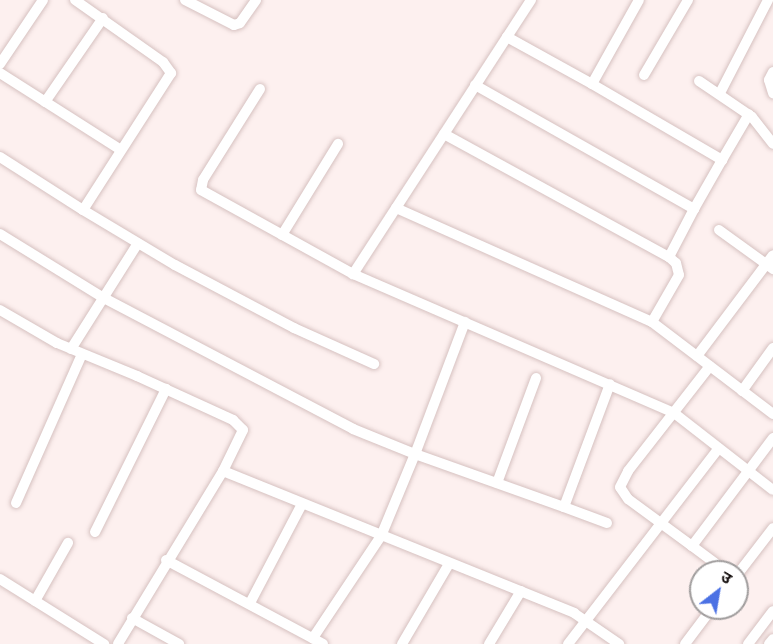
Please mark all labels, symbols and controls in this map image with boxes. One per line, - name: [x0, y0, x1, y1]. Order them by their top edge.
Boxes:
- north arrow: [689, 560, 749, 620]
- text: उ: [717, 564, 737, 589]

